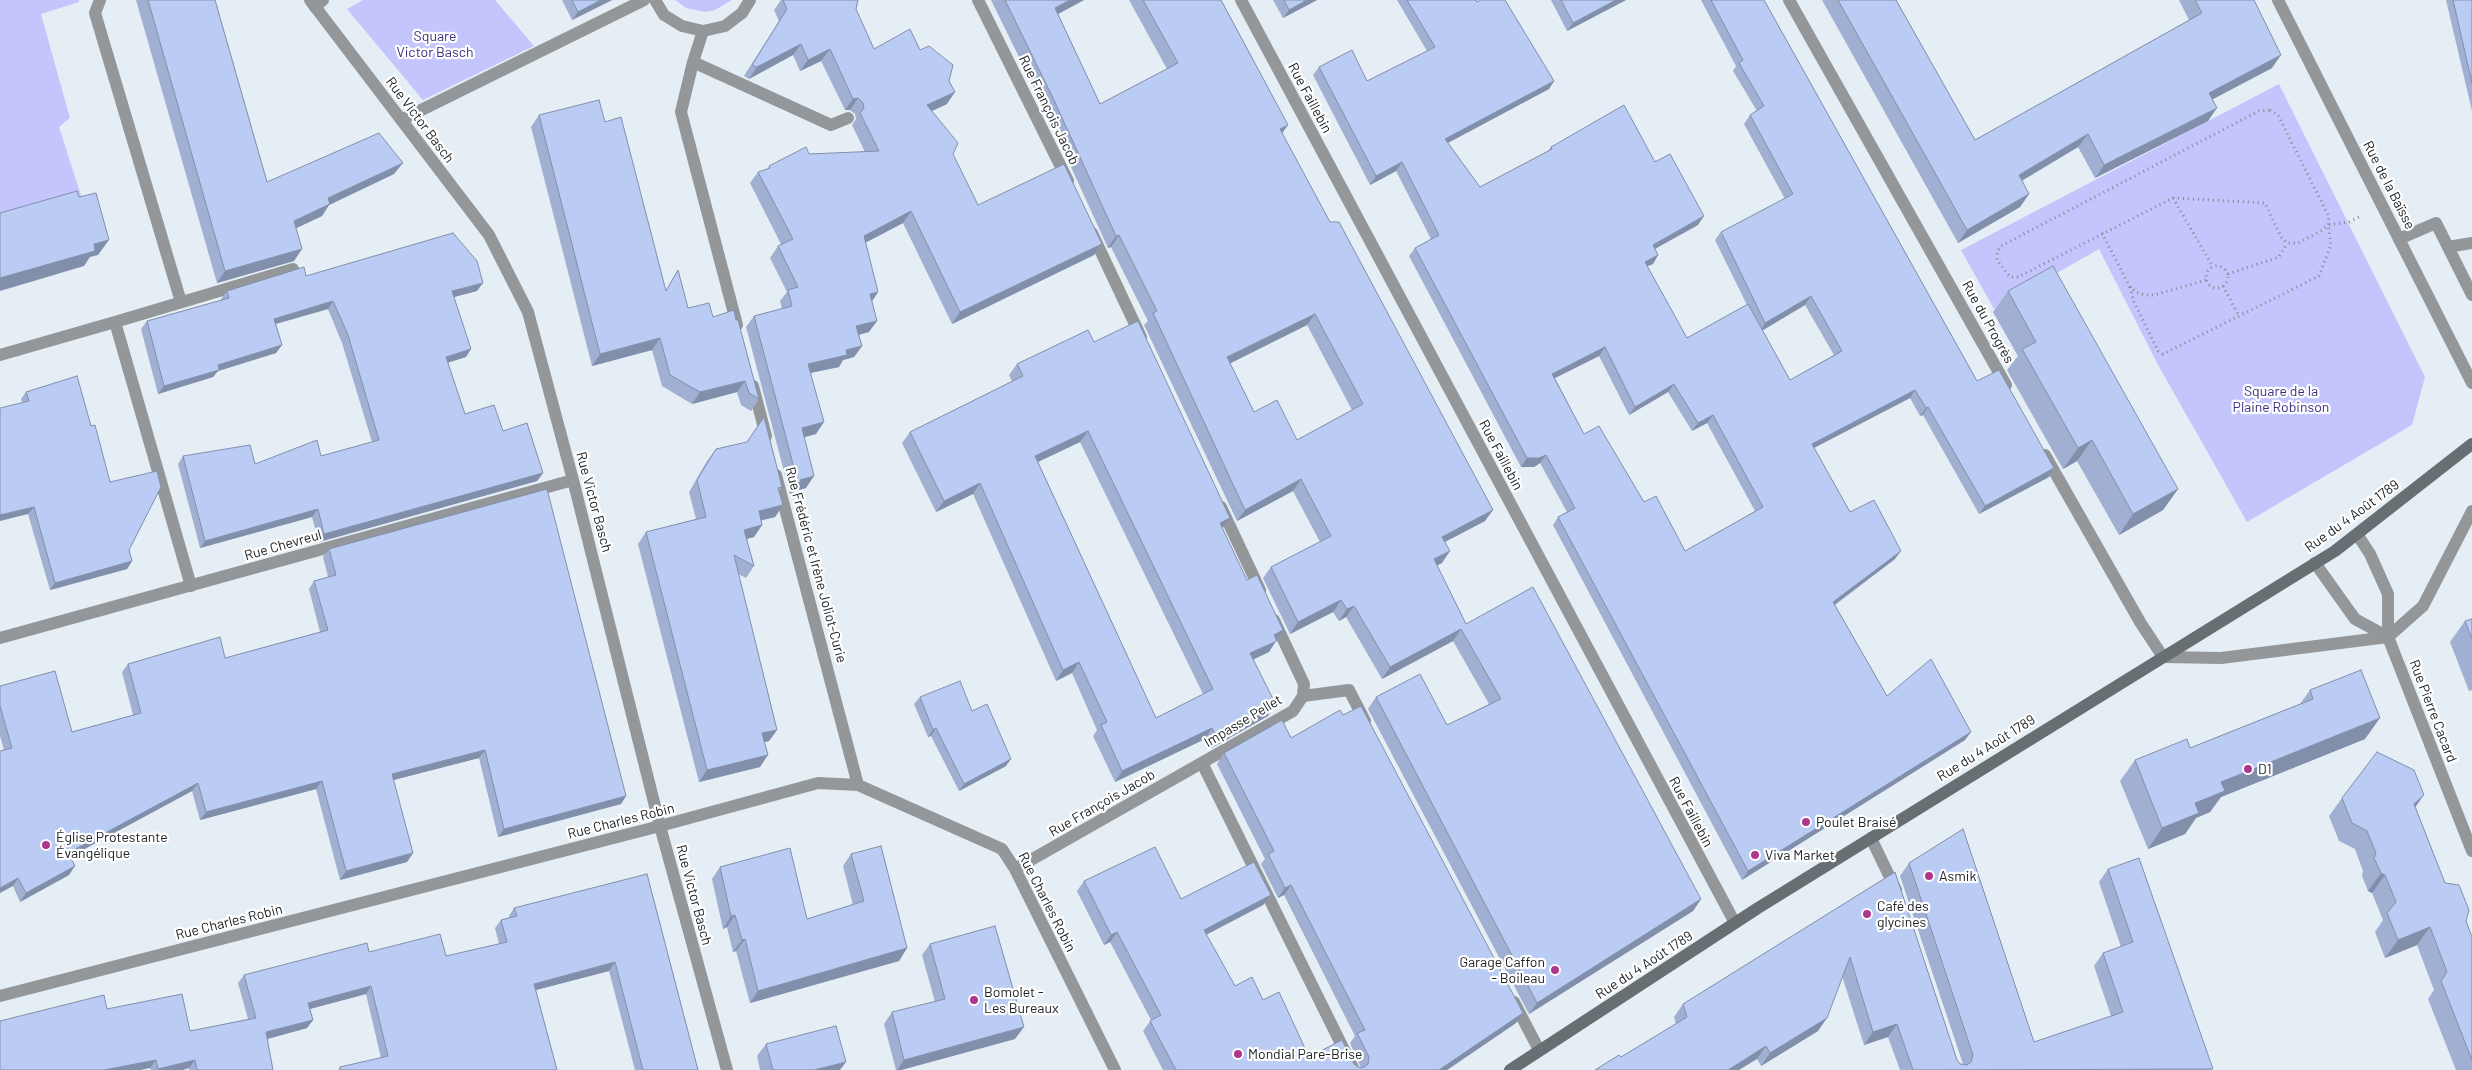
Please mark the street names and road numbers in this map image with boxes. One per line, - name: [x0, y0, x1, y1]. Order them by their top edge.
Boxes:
- street label: Rue François Jacob: [1015, 53, 1083, 167]
- street label: Rue Faillebin: [1284, 60, 1336, 136]
- street label: Rue Victor Basch: [382, 74, 458, 166]
- street label: Rue de la Baïsse: [2360, 138, 2418, 232]
- street label: Rue du Progrès: [1958, 278, 2018, 366]
- street label: Rue Faillebin: [1475, 417, 1527, 493]
- street label: Rue Victor Basch: [573, 450, 615, 554]
- street label: Rue Frédéric et Irène Joliot-Curie: [782, 465, 850, 665]
- street label: Rue du 4 Août 1789: [2302, 476, 2402, 556]
- street label: Rue Chevreul: [243, 526, 323, 564]
- street label: Rue Pierre Cacard: [2406, 657, 2460, 765]
- street label: Impasse Pellet: [1201, 691, 1285, 751]
- street label: Rue du 4 Août 1789: [1934, 711, 2038, 785]
- street label: Rue François Jacob: [1046, 766, 1158, 840]
- street label: Rue Faillebin: [1665, 774, 1717, 850]
- street label: Rue Charles Robin: [566, 800, 676, 842]
- street label: Rue Victor Basch: [673, 843, 715, 947]
- street label: Rue Charles Robin: [1015, 849, 1079, 955]
- street label: Rue Charles Robin: [174, 901, 284, 943]
- street label: Rue du 4 Août 1789: [1592, 927, 1696, 1003]

